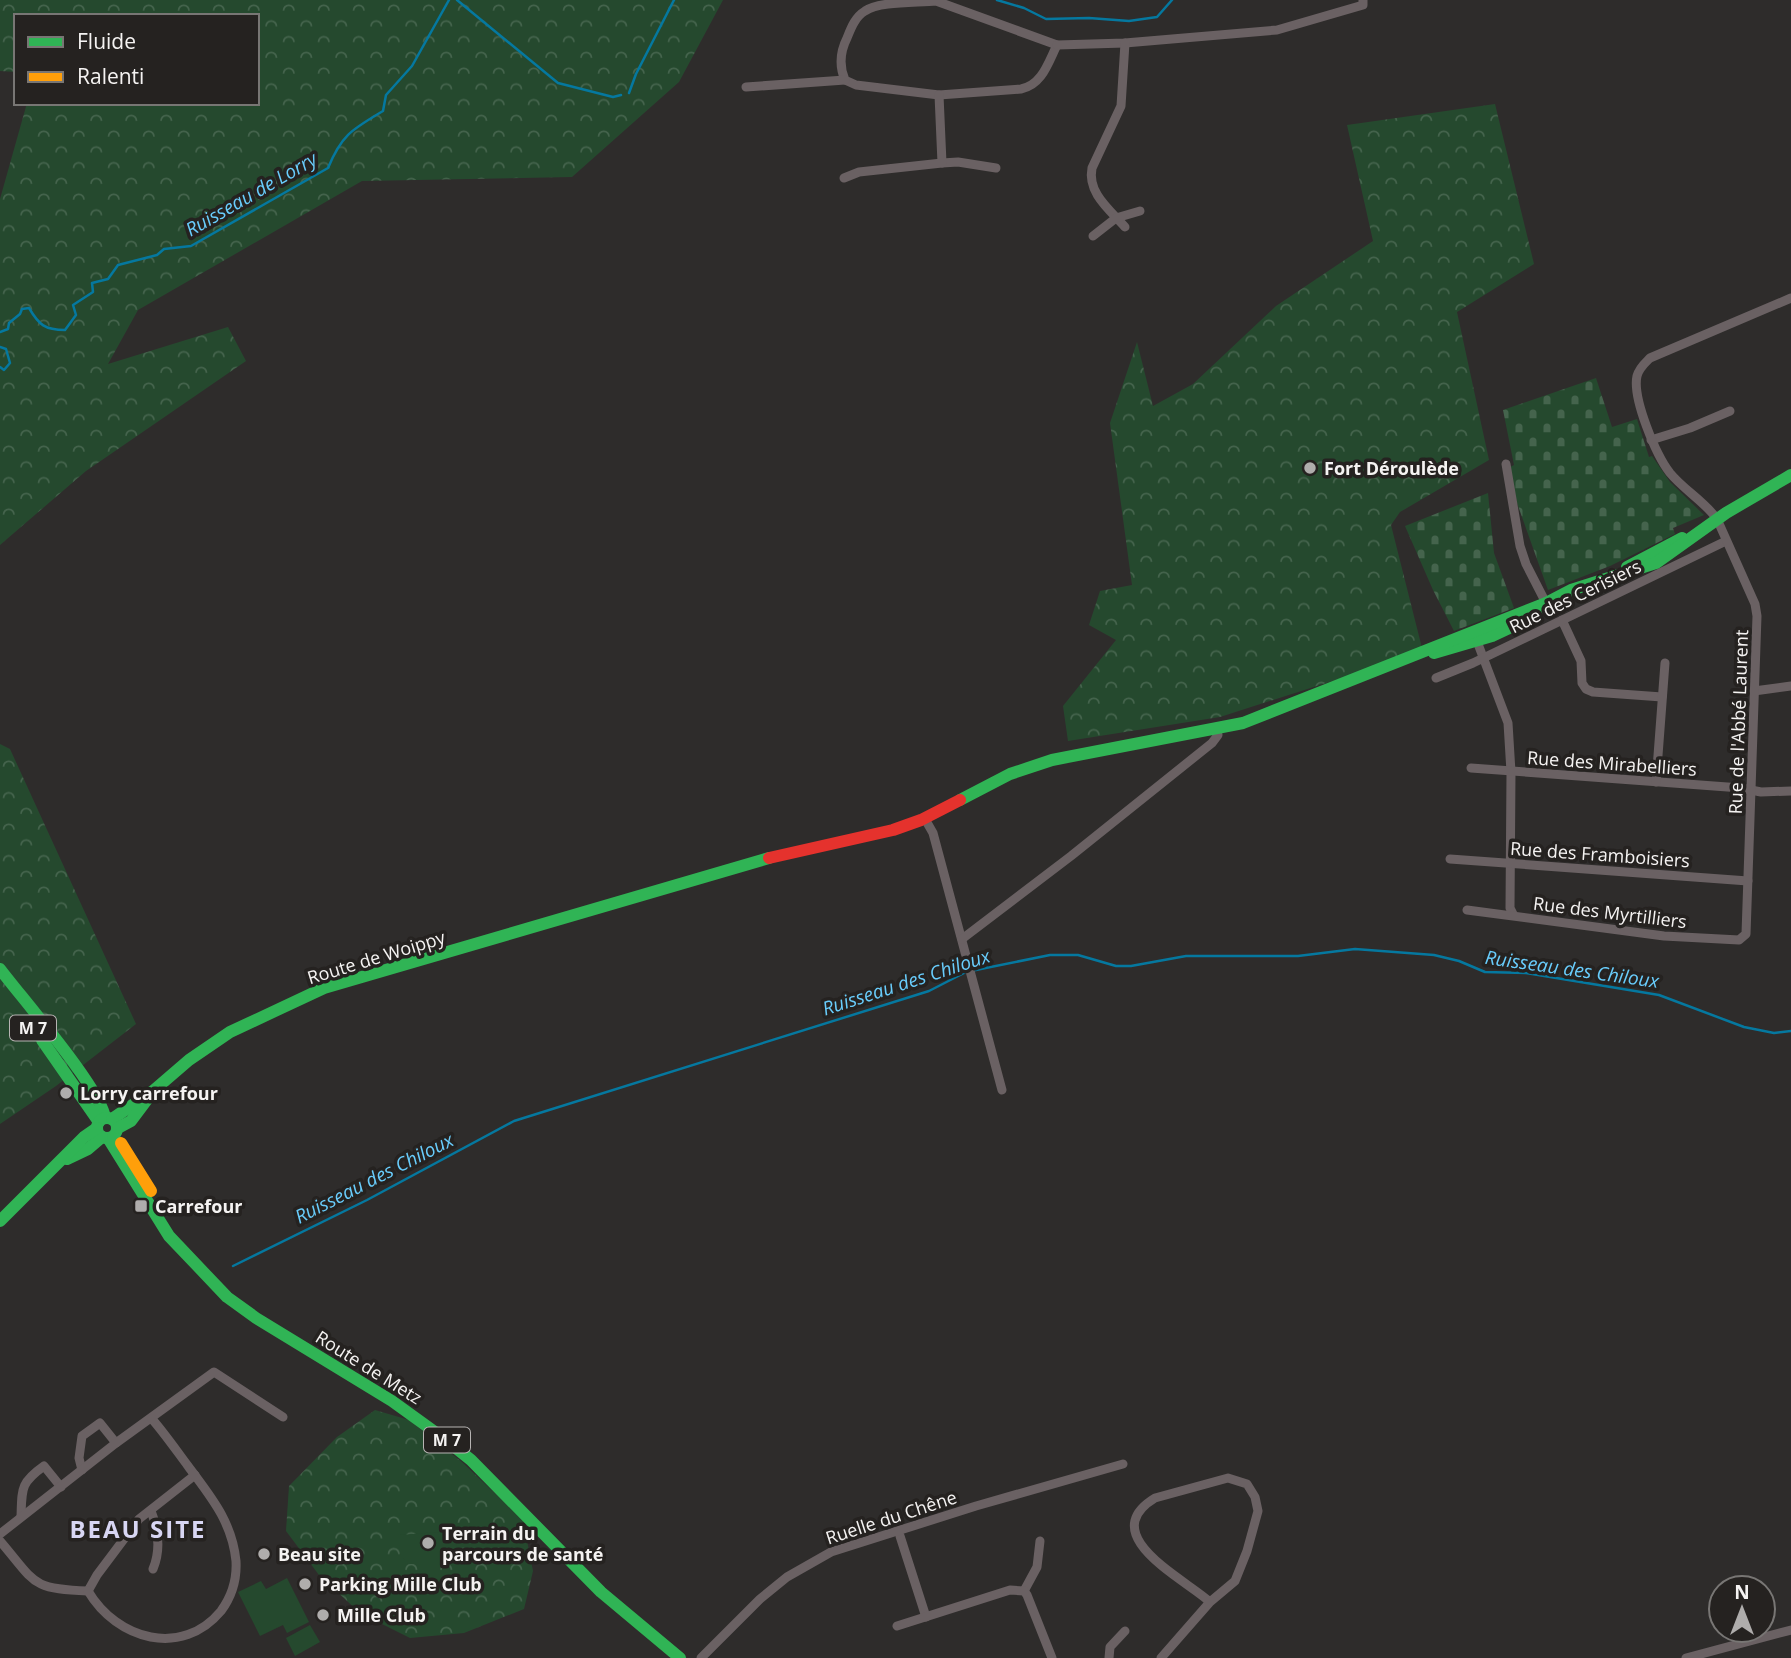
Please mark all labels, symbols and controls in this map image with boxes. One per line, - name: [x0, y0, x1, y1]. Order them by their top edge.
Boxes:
- legend: [14, 14, 259, 105]
- text: Fluide: [77, 27, 136, 55]
- text: Ralenti: [77, 62, 144, 90]
- water label: Ruisseau de Lorry: [180, 145, 323, 242]
- place label: Fort Déroulède: [1324, 456, 1459, 480]
- marker: Fort Déroulède: [1302, 460, 1318, 476]
- street label: Rue des Cerisiers: [1505, 554, 1645, 638]
- street label: Rue de l'Abbé Laurent: [1723, 629, 1753, 815]
- street label: Rue des Mirabelliers: [1526, 745, 1698, 781]
- street label: Rue des Framboisiers: [1509, 836, 1691, 872]
- street label: Rue des Myrtilliers: [1532, 891, 1688, 933]
- street label: Route de Woippy: [304, 924, 449, 989]
- water label: Ruisseau des Chiloux: [819, 942, 994, 1021]
- water label: Ruisseau des Chiloux: [1483, 944, 1661, 994]
- road number: M 7: [10, 1016, 56, 1040]
- place label: Lorry carrefour: [80, 1081, 218, 1105]
- marker: Lorry carrefour: [58, 1085, 74, 1101]
- water label: Ruisseau des Chiloux: [290, 1126, 459, 1229]
- place label: Carrefour: [155, 1194, 242, 1218]
- marker: Carrefour: [133, 1198, 149, 1214]
- street label: Route de Metz: [311, 1325, 427, 1409]
- road number: M 7: [424, 1428, 470, 1452]
- street label: Ruelle du Chêne: [822, 1484, 960, 1550]
- district label: BEAU SITE: [69, 1512, 207, 1545]
- place label: Terrain du parcours de santé: [442, 1521, 603, 1566]
- marker: Terrain du parcours de santé: [420, 1535, 436, 1551]
- place label: Beau site: [278, 1542, 361, 1566]
- marker: Beau site: [256, 1546, 272, 1562]
- place label: Parking Mille Club: [319, 1572, 482, 1596]
- north arrow: [1707, 1574, 1777, 1644]
- marker: Parking Mille Club: [297, 1576, 313, 1592]
- text: N: [1734, 1579, 1750, 1605]
- place label: Mille Club: [337, 1603, 426, 1627]
- marker: Mille Club: [315, 1607, 331, 1623]

